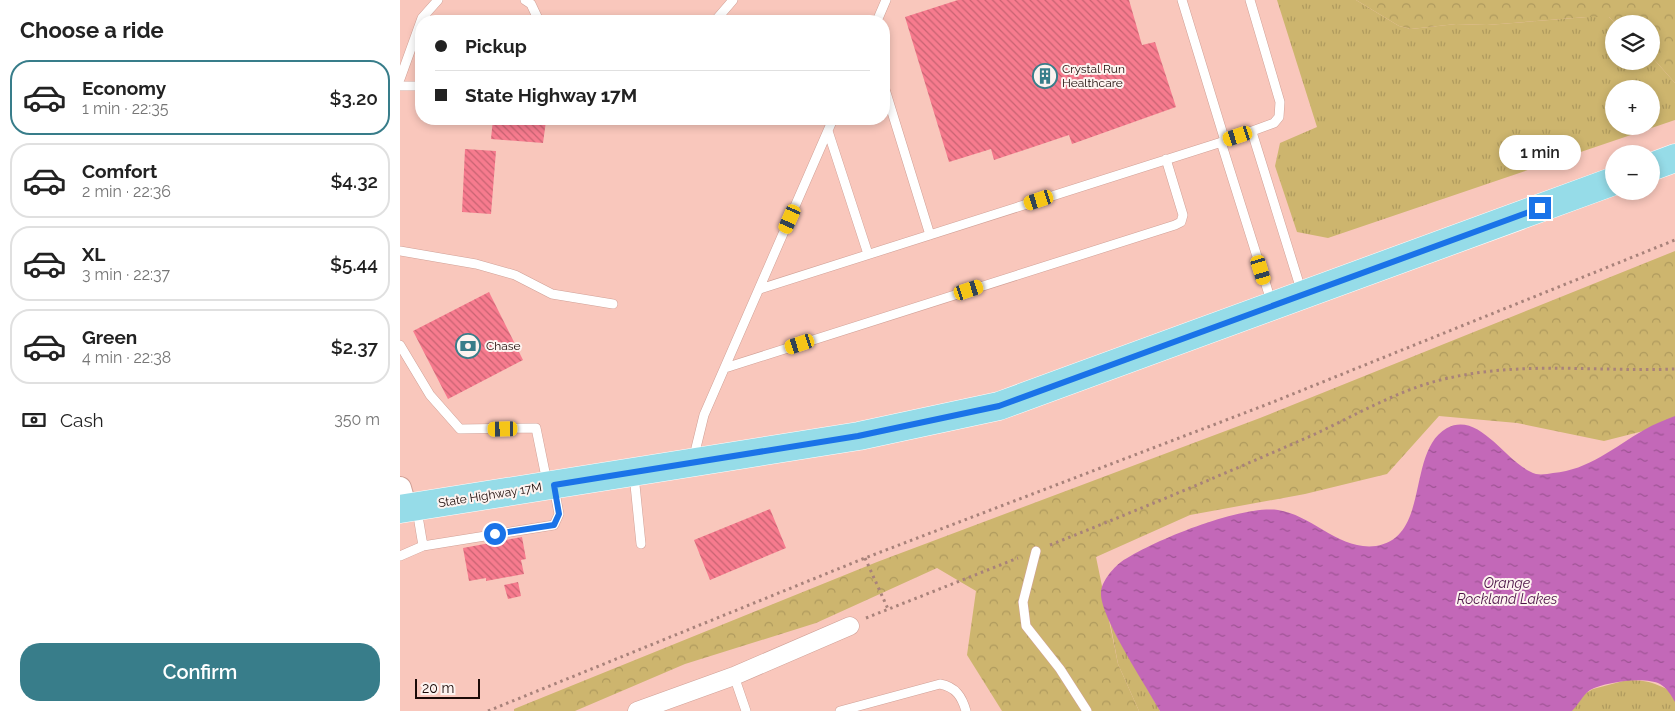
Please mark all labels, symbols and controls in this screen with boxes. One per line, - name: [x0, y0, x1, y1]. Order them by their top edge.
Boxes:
- map controls: [1605, 15, 1660, 200]
- button: layers: [1605, 15, 1660, 70]
- text: Choose a ride: [20, 17, 164, 43]
- text: Pickup: [465, 35, 527, 57]
- place label: Crystal Run Healthcare: [1062, 62, 1125, 90]
- building icon: Crystal Run Healthcare: [1032, 63, 1058, 89]
- icon: car: [22, 75, 67, 120]
- text: Economy: [82, 77, 166, 99]
- button: +: [1605, 80, 1660, 135]
- text: State Highway 17M: [465, 84, 637, 106]
- text: $3.20: [330, 87, 378, 109]
- text: 1 min · 22:35: [82, 99, 169, 118]
- car: [1221, 124, 1254, 148]
- callout: 1 min: [1499, 136, 1581, 170]
- text: 1 min: [1520, 143, 1560, 162]
- button: −: [1605, 145, 1660, 200]
- icon: car: [22, 158, 67, 203]
- text: Comfort: [82, 160, 157, 182]
- text: $4.32: [330, 170, 378, 192]
- text: 2 min · 22:36: [82, 182, 171, 201]
- car: [1022, 188, 1055, 212]
- route end: [1529, 197, 1551, 219]
- car: [777, 202, 802, 236]
- icon: car: [22, 241, 67, 286]
- text: XL: [82, 243, 105, 265]
- text: $5.44: [330, 253, 378, 275]
- car: [1249, 253, 1272, 287]
- text: 3 min · 22:37: [82, 265, 170, 284]
- car: [952, 278, 985, 302]
- icon: car: [22, 324, 67, 369]
- text: Green: [82, 326, 137, 348]
- car: [783, 332, 816, 356]
- bank icon: Chase: [455, 333, 481, 359]
- text: $2.37: [331, 336, 378, 358]
- place label: Chase: [486, 339, 521, 353]
- text: 4 min · 22:38: [82, 348, 171, 367]
- icon: cash: [20, 406, 48, 434]
- text: Cash: [60, 409, 104, 431]
- text: 350 m: [334, 410, 380, 429]
- car: [487, 421, 518, 437]
- street label: State Highway 17M: [437, 480, 543, 510]
- route start: [484, 523, 506, 545]
- water label: Orange Rockland Lakes: [1457, 575, 1558, 607]
- button: Confirm: [20, 643, 380, 701]
- scale bar: [415, 676, 480, 699]
- text: 20 m: [422, 680, 454, 696]

